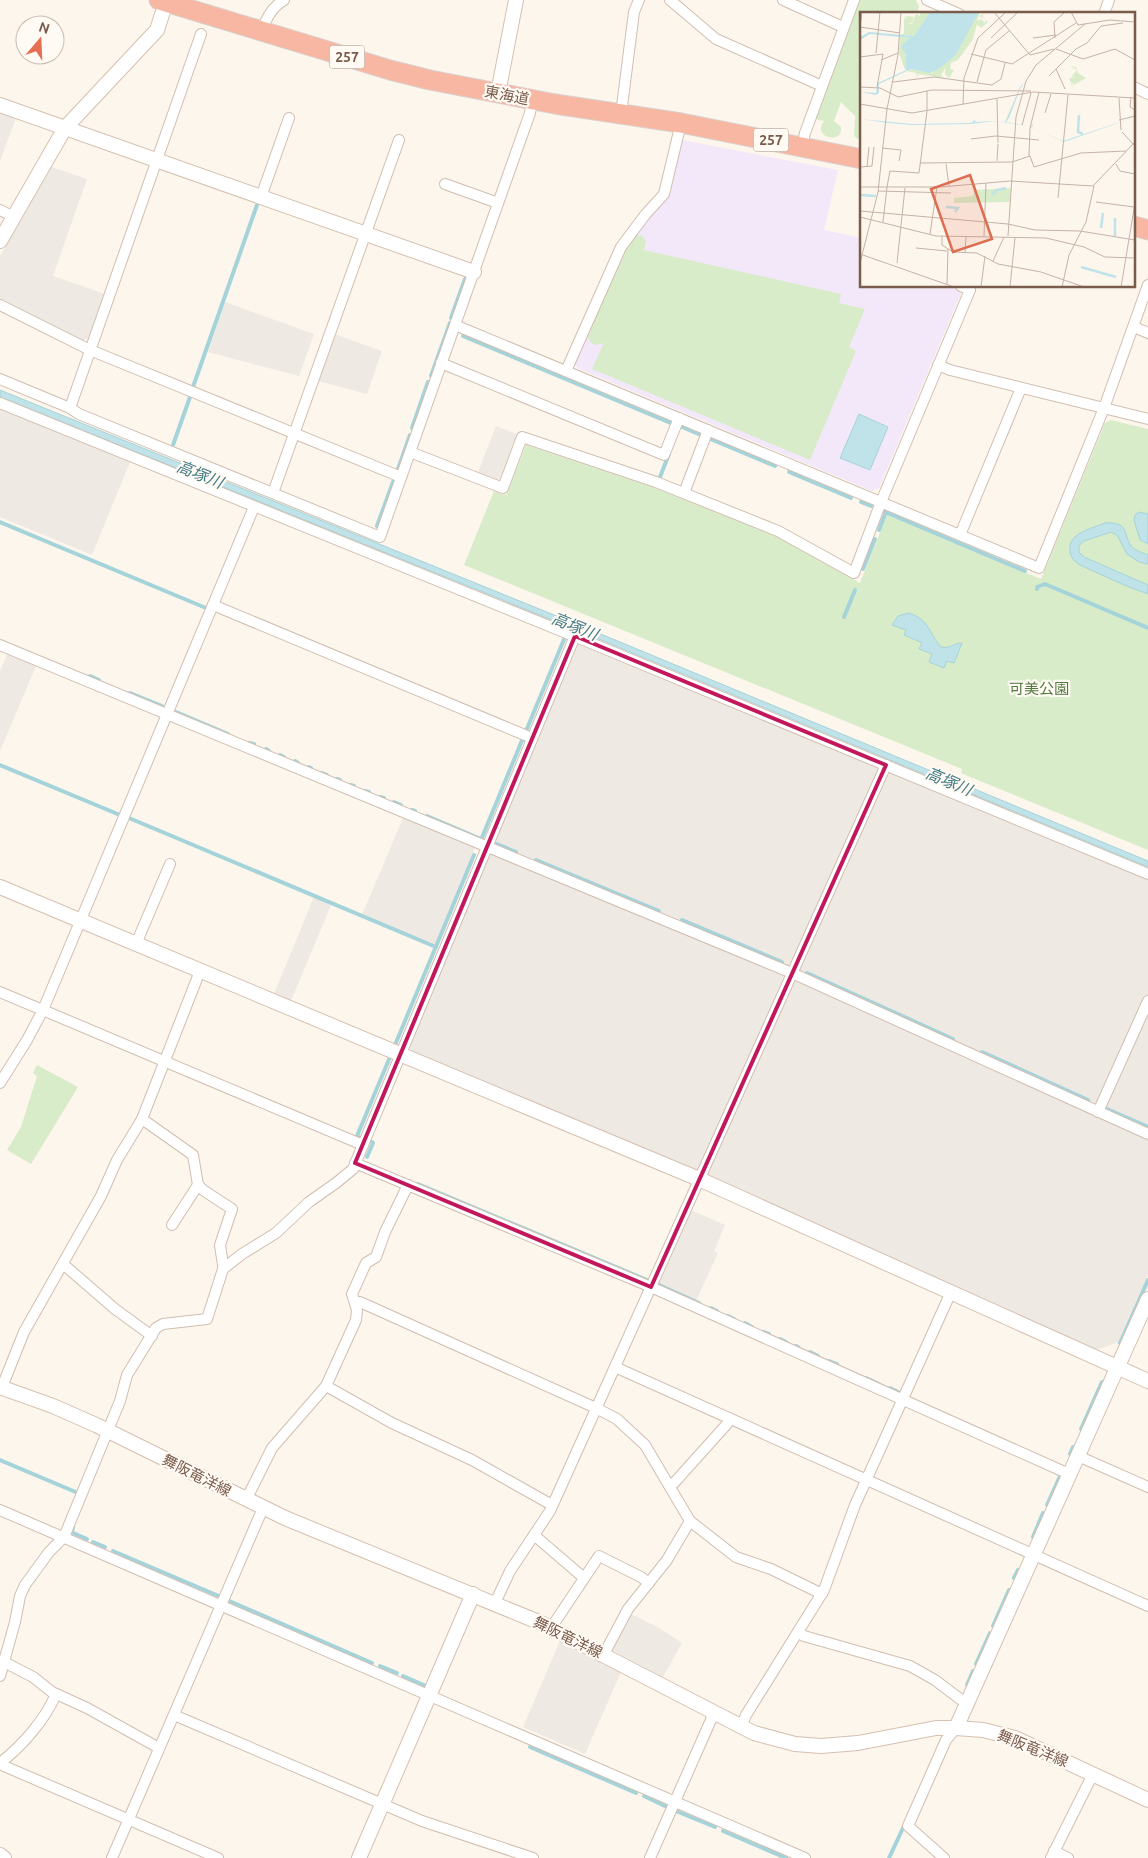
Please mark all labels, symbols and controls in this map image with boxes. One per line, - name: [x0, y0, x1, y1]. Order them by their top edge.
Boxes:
- inset map: [860, 12, 1136, 288]
- north arrow: [15, 15, 65, 65]
- text: N: [37, 18, 52, 37]
- road number: 257: [330, 46, 364, 68]
- street label: 東海道: [483, 82, 531, 108]
- road number: 257: [754, 128, 788, 152]
- water label: 高塚川: [174, 457, 227, 492]
- water label: 高塚川: [549, 609, 602, 644]
- park label: 可美公園: [1009, 680, 1069, 697]
- water label: 高塚川: [923, 763, 976, 799]
- street label: 舞阪竜洋線: [160, 1450, 234, 1500]
- street label: 舞阪竜洋線: [531, 1613, 605, 1661]
- street label: 舞阪竜洋線: [995, 1726, 1071, 1770]

